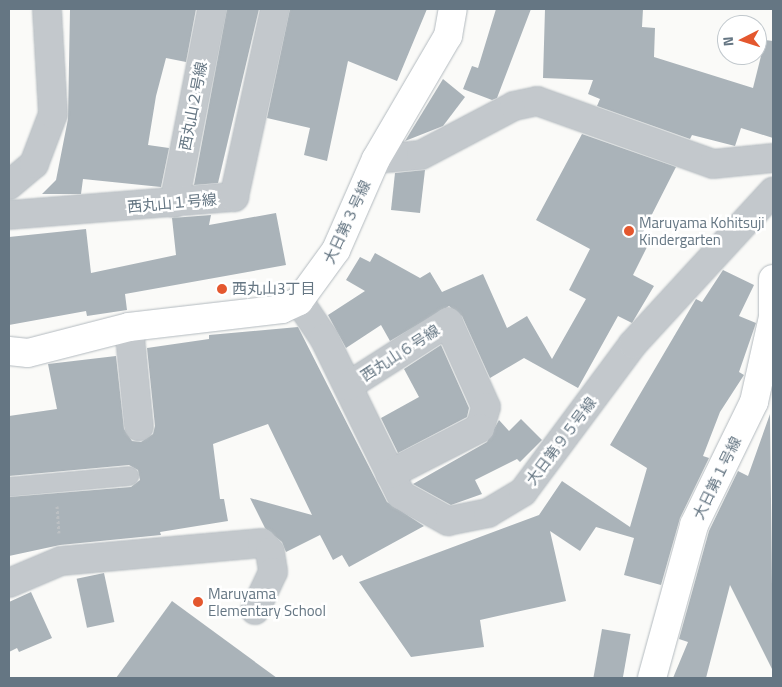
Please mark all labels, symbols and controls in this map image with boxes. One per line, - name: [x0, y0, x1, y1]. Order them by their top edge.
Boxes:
- north arrow: [717, 15, 767, 65]
- text: N: [717, 36, 738, 47]
- street label: 西丸山２号線: [176, 60, 210, 152]
- street label: 大日第３号線: [320, 177, 374, 267]
- street label: 西丸山１号線: [126, 190, 218, 216]
- place label: Maruyama Kohitsuji Kindergarten: [639, 213, 765, 248]
- marker: Maruyama Kohitsuji Kindergarten: [623, 225, 635, 237]
- place label: 西丸山3丁目: [232, 280, 315, 298]
- marker: 西丸山3丁目: [216, 283, 228, 295]
- street label: 西丸山６号線: [357, 321, 443, 385]
- street label: 大日第９５号線: [522, 394, 600, 488]
- street label: 大日第１号線: [689, 434, 745, 522]
- place label: Maruyama Elementary School: [208, 584, 326, 619]
- marker: Maruyama Elementary School: [192, 596, 204, 608]

